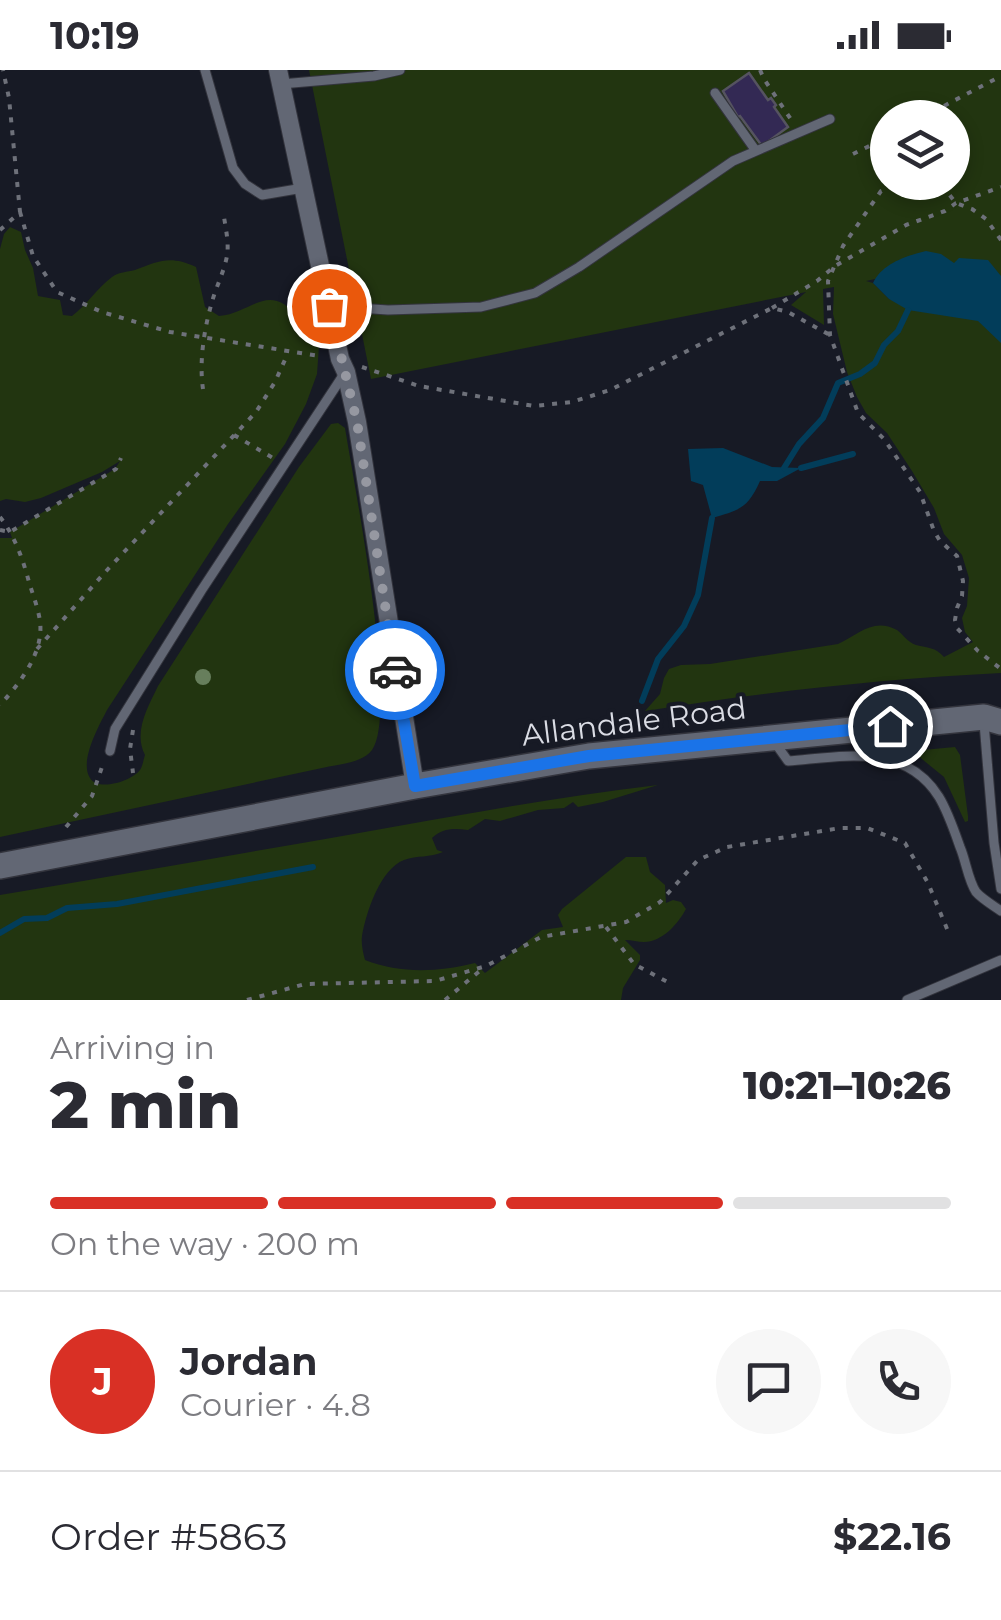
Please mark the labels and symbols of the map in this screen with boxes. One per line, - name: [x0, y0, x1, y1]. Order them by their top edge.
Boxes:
- pin: [287, 264, 372, 349]
- courier: [345, 620, 445, 720]
- pin: [848, 684, 933, 769]
- street label: Allandale Road: [519, 689, 748, 754]

